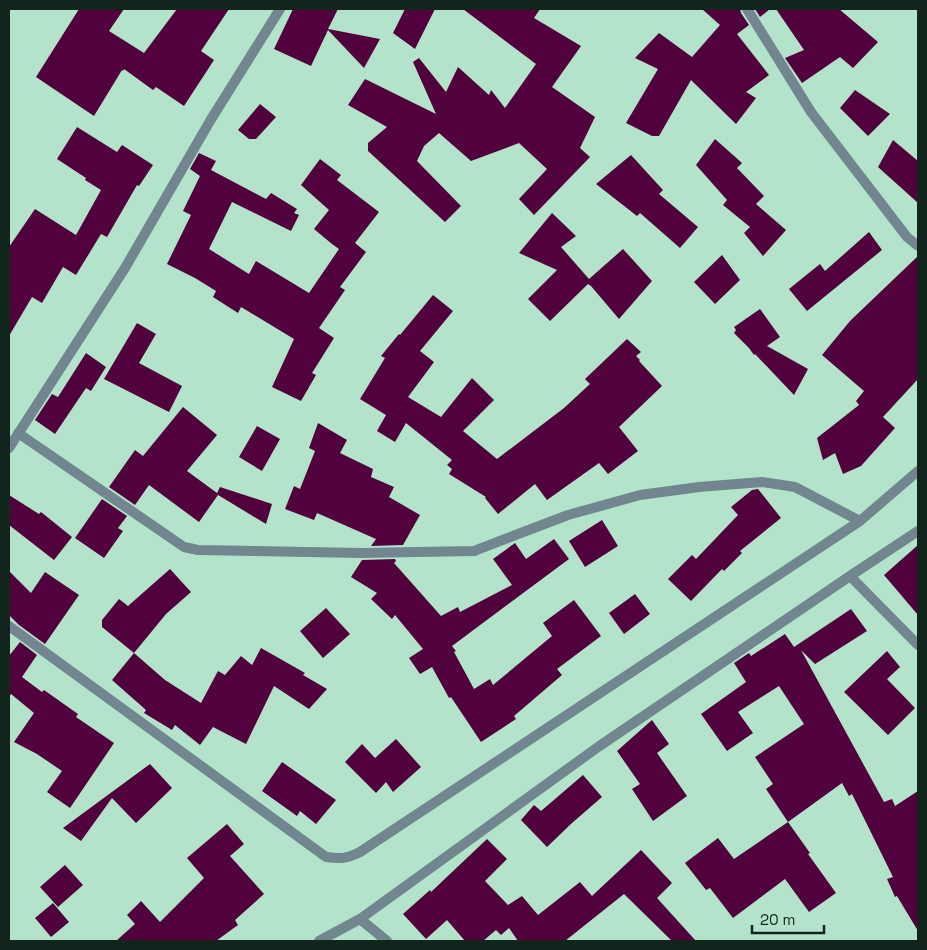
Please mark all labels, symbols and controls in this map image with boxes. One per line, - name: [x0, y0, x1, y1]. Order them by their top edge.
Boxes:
- scale bar: [752, 902, 824, 934]
- text: 20 m: [760, 910, 795, 929]

